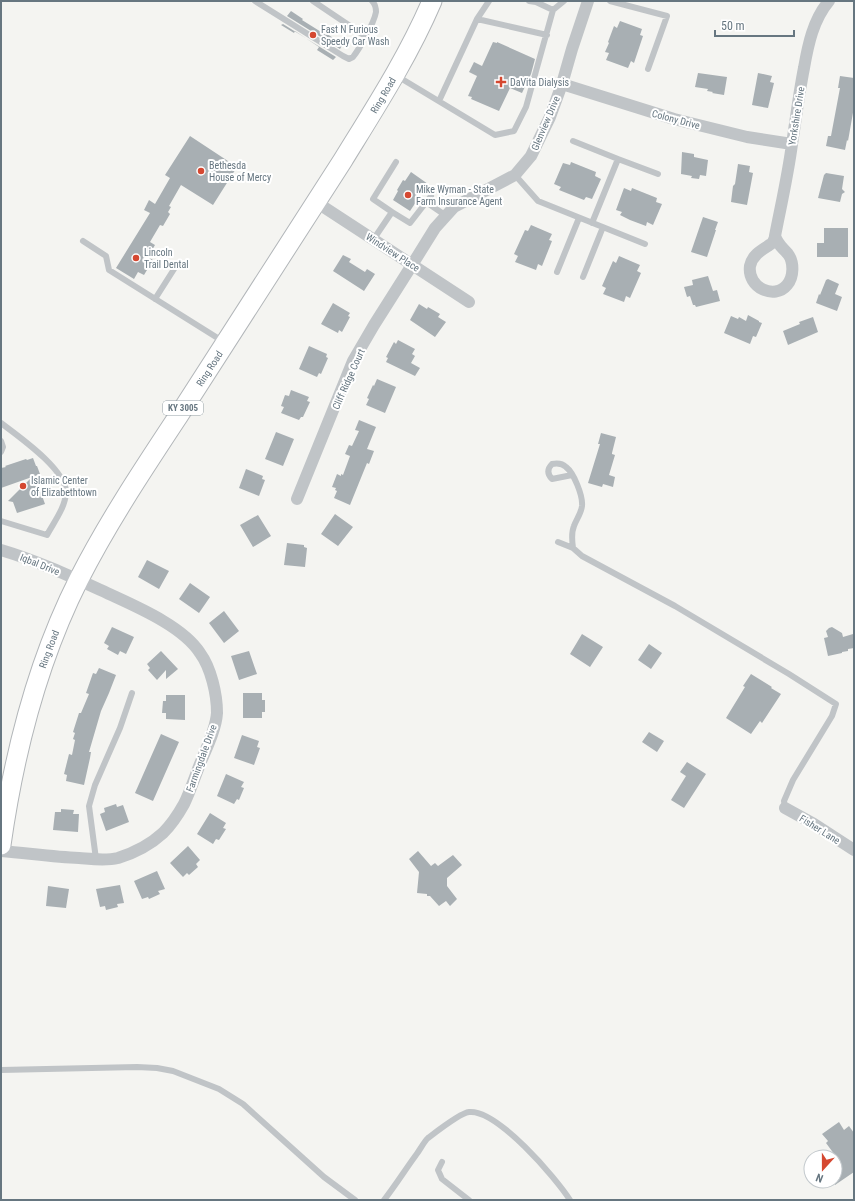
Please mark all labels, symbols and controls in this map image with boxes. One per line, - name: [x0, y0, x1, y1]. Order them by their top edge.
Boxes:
- scale bar: [715, 12, 794, 38]
- text: 50 m: [721, 19, 745, 33]
- place label: Fast N Furious Speedy Car Wash: [321, 24, 390, 47]
- marker: Fast N Furious Speedy Car Wash: [308, 30, 318, 40]
- street label: Ring Road: [368, 75, 398, 115]
- marker: DaVita Dialysis: [495, 76, 507, 88]
- place label: DaVita Dialysis: [510, 77, 570, 88]
- street label: Yorkshire Drive: [786, 86, 807, 146]
- street label: Glenview Drive: [529, 94, 562, 152]
- street label: Colony Drive: [651, 108, 701, 131]
- place label: Bethesda House of Mercy: [209, 160, 271, 183]
- marker: Bethesda House of Mercy: [196, 166, 206, 176]
- place label: Mike Wyman - State Farm Insurance Agent: [416, 184, 502, 207]
- marker: Mike Wyman - State Farm Insurance Agent: [403, 190, 413, 200]
- street label: Windview Place: [364, 231, 422, 274]
- place label: Lincoln Trail Dental: [144, 247, 189, 270]
- marker: Lincoln Trail Dental: [131, 253, 141, 263]
- street label: Cliff Ridge Court: [330, 347, 367, 411]
- street label: Ring Road: [194, 349, 225, 388]
- road number: KY 3005: [163, 401, 203, 415]
- place label: Islamic Center of Elizabethtown: [31, 475, 97, 498]
- marker: Islamic Center of Elizabethtown: [18, 481, 28, 491]
- street label: Iqbal Drive: [18, 552, 62, 578]
- street label: Ring Road: [37, 629, 61, 670]
- street label: Farmingdale Drive: [184, 723, 219, 793]
- street label: Fisher Lane: [797, 813, 842, 846]
- north arrow: [803, 1149, 843, 1189]
- text: N: [814, 1171, 825, 1185]

